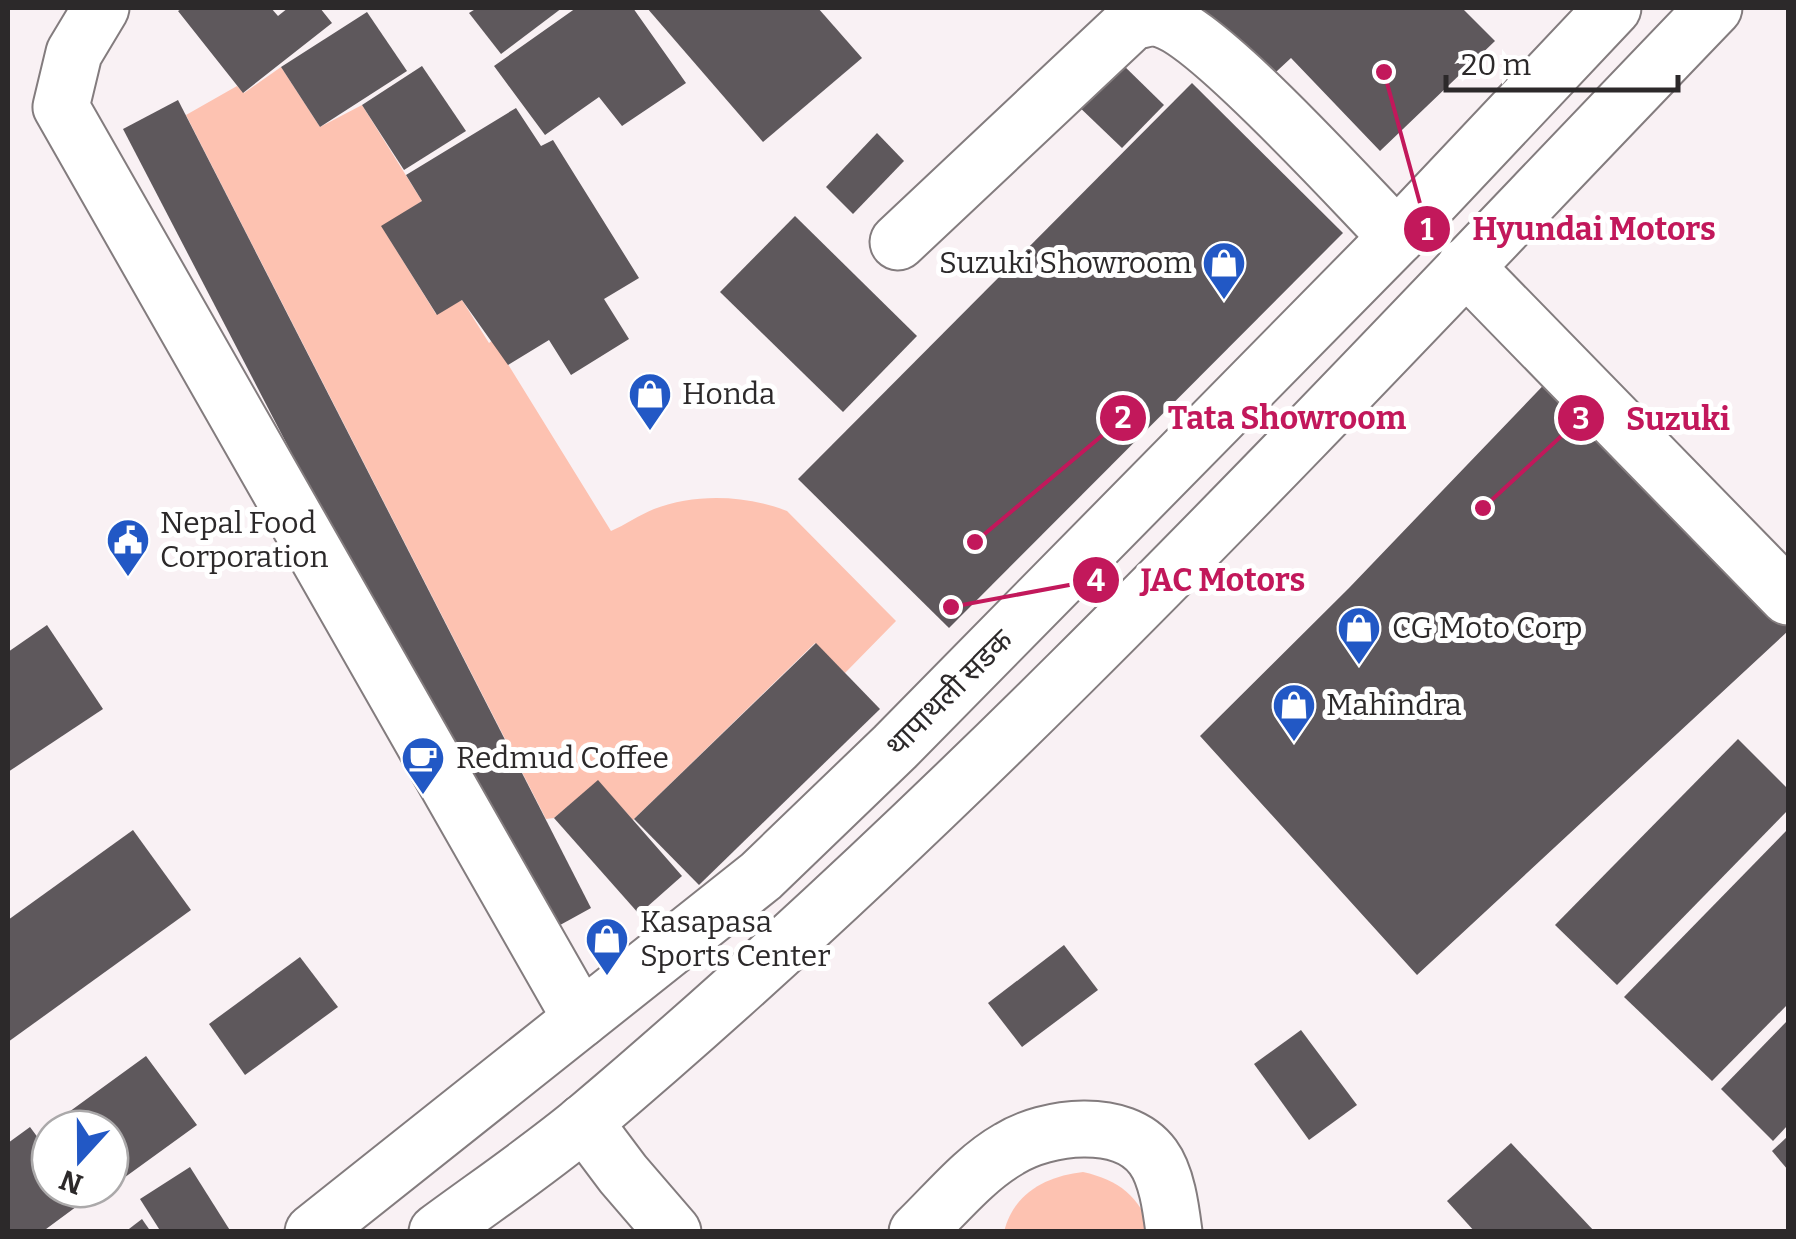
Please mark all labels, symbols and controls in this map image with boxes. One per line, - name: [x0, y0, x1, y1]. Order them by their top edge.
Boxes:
- scale bar: [1446, 30, 1678, 92]
- text: 20 m: [1461, 47, 1532, 83]
- callout: Hyundai Motors: [1402, 198, 1736, 260]
- text: Hyundai Motors: [1472, 210, 1716, 248]
- text: 1: [1421, 212, 1434, 248]
- shop icon: Suzuki Showroom: [1201, 240, 1247, 301]
- place label: Suzuki Showroom: [939, 245, 1192, 281]
- shop icon: Honda: [627, 371, 673, 432]
- place label: Honda: [682, 376, 775, 412]
- callout: Tata Showroom: [1098, 387, 1426, 449]
- callout: Suzuki: [1556, 387, 1750, 449]
- text: Tata Showroom: [1168, 399, 1407, 437]
- text: 2: [1115, 400, 1131, 436]
- text: Suzuki: [1626, 400, 1730, 438]
- text: 3: [1572, 401, 1590, 437]
- place label: Nepal Food Corporation: [160, 505, 329, 575]
- public building icon: Nepal Food Corporation: [105, 517, 151, 578]
- callout: JAC Motors: [1071, 549, 1325, 611]
- text: JAC Motors: [1139, 561, 1305, 599]
- text: 4: [1087, 563, 1105, 599]
- shop icon: CG Moto Corp: [1336, 605, 1382, 666]
- place label: CG Moto Corp: [1392, 610, 1582, 646]
- street label: थापाथली सडक: [878, 621, 1021, 764]
- shop icon: Mahindra: [1271, 682, 1317, 743]
- place label: Mahindra: [1326, 687, 1462, 723]
- cafe icon: Redmud Coffee: [400, 735, 446, 796]
- place label: Redmud Coffee: [456, 740, 669, 776]
- place label: Kasapasa Sports Center: [640, 904, 830, 974]
- shop icon: Kasapasa Sports Center: [584, 916, 630, 977]
- north arrow: [30, 1109, 130, 1209]
- text: N: [55, 1163, 87, 1201]

